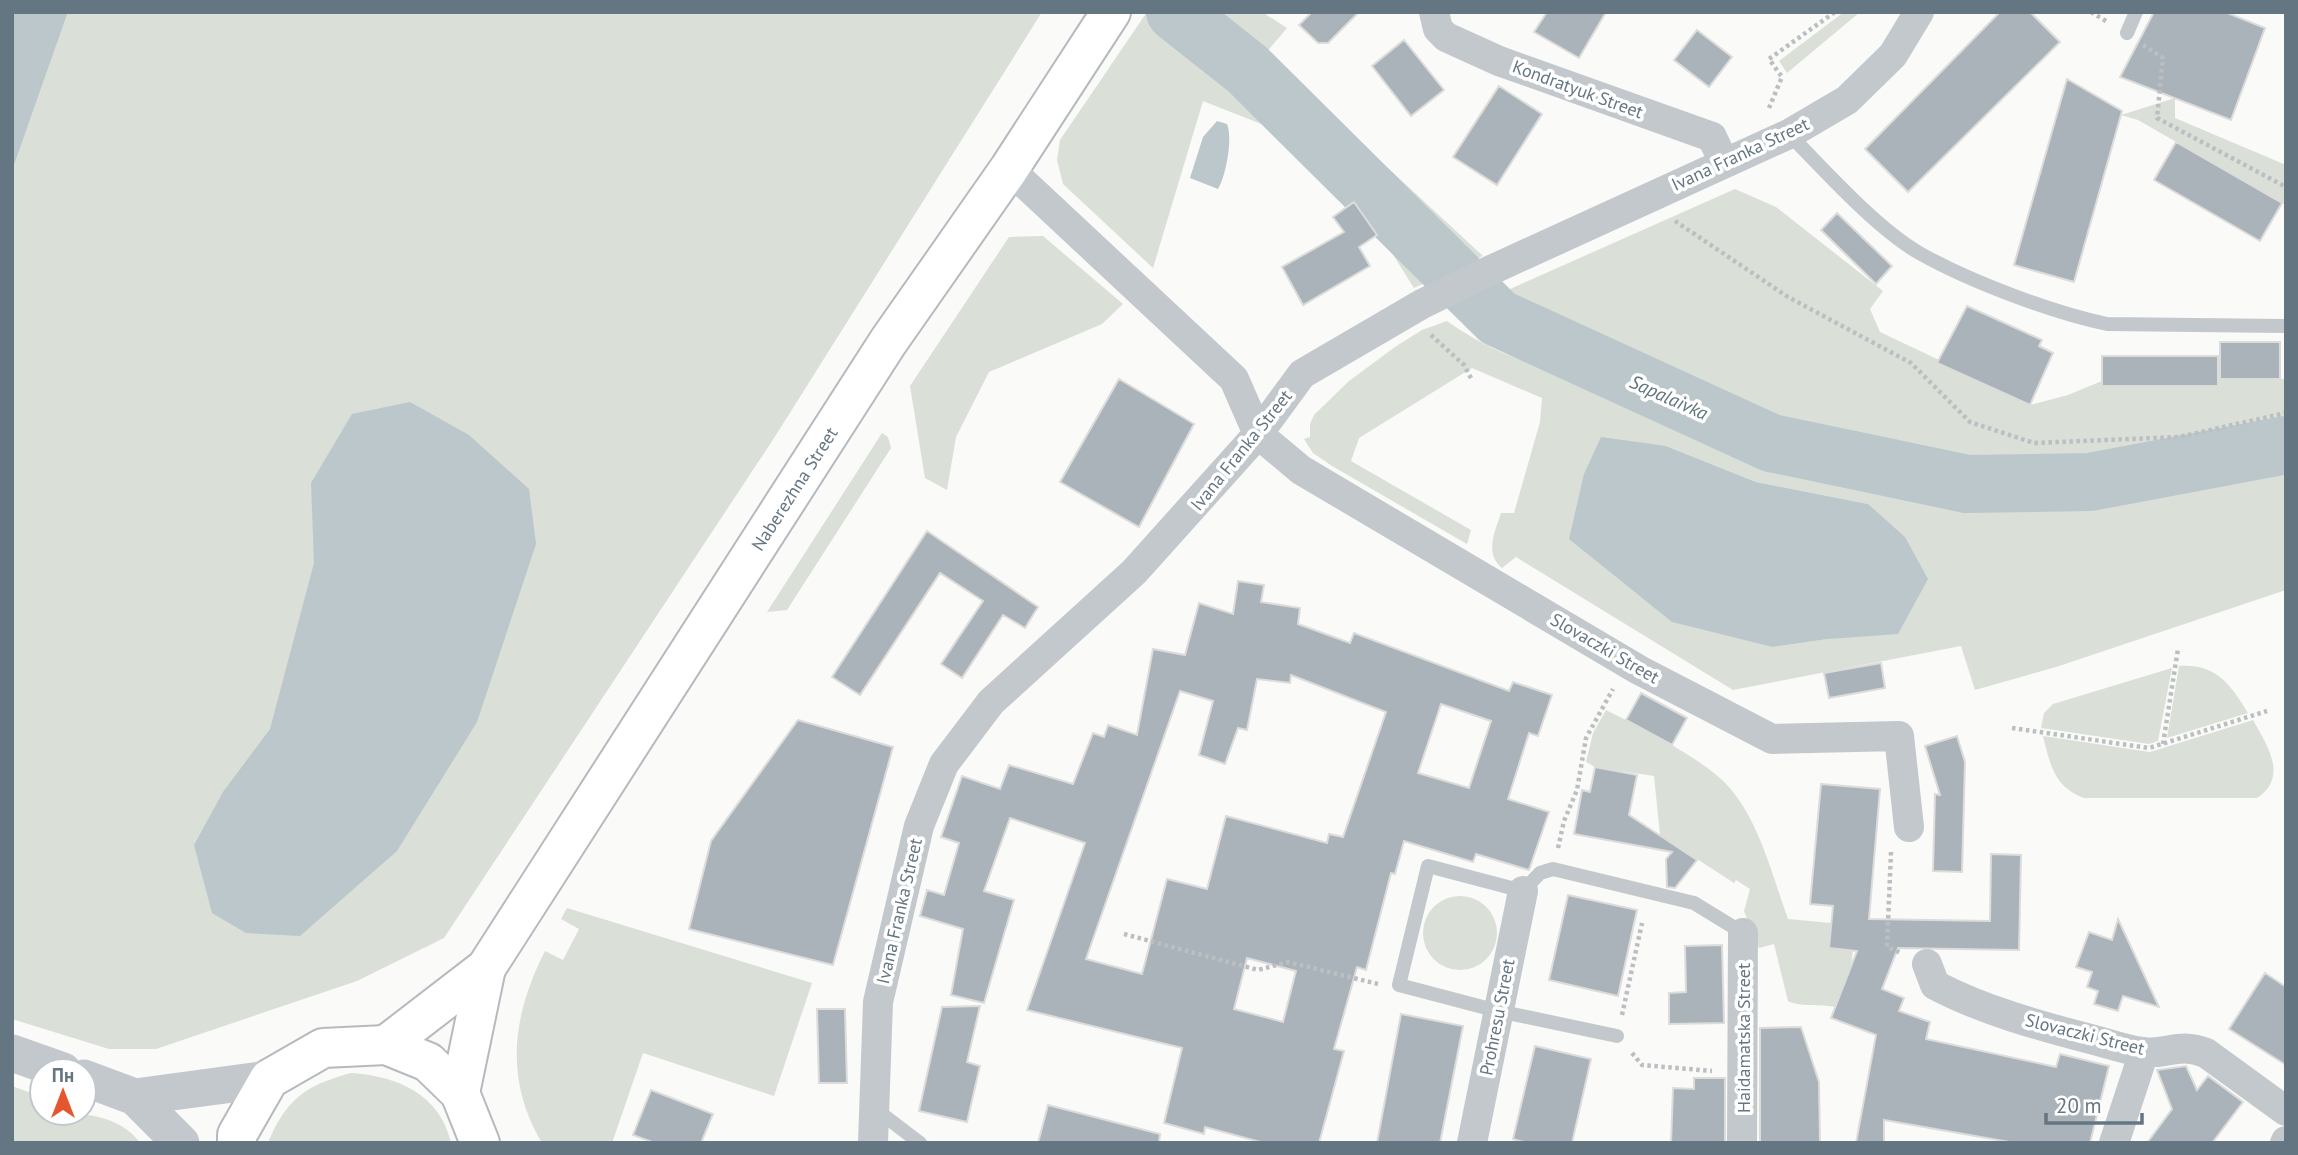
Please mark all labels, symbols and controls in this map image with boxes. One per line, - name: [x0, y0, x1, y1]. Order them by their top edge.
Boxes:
- street label: Kondratyuk Street: [1510, 55, 1646, 123]
- street label: Ivana Franka Street: [1668, 112, 1812, 196]
- water label: Sapalaivka: [1626, 369, 1712, 425]
- street label: Ivana Franka Street: [1185, 385, 1297, 515]
- street label: Naberezhna Street: [746, 422, 842, 555]
- street label: Slovaczki Street: [1546, 608, 1664, 688]
- street label: Ivana Franka Street: [871, 836, 927, 986]
- street label: Prohresu Street: [1474, 957, 1520, 1077]
- street label: Haidamatska Street: [1732, 963, 1755, 1113]
- street label: Slovaczki Street: [2023, 1008, 2147, 1060]
- north arrow: [28, 1057, 98, 1127]
- text: Пн: [52, 1063, 74, 1087]
- scale bar: [2046, 1082, 2142, 1126]
- text: 20 m: [2056, 1092, 2102, 1119]

